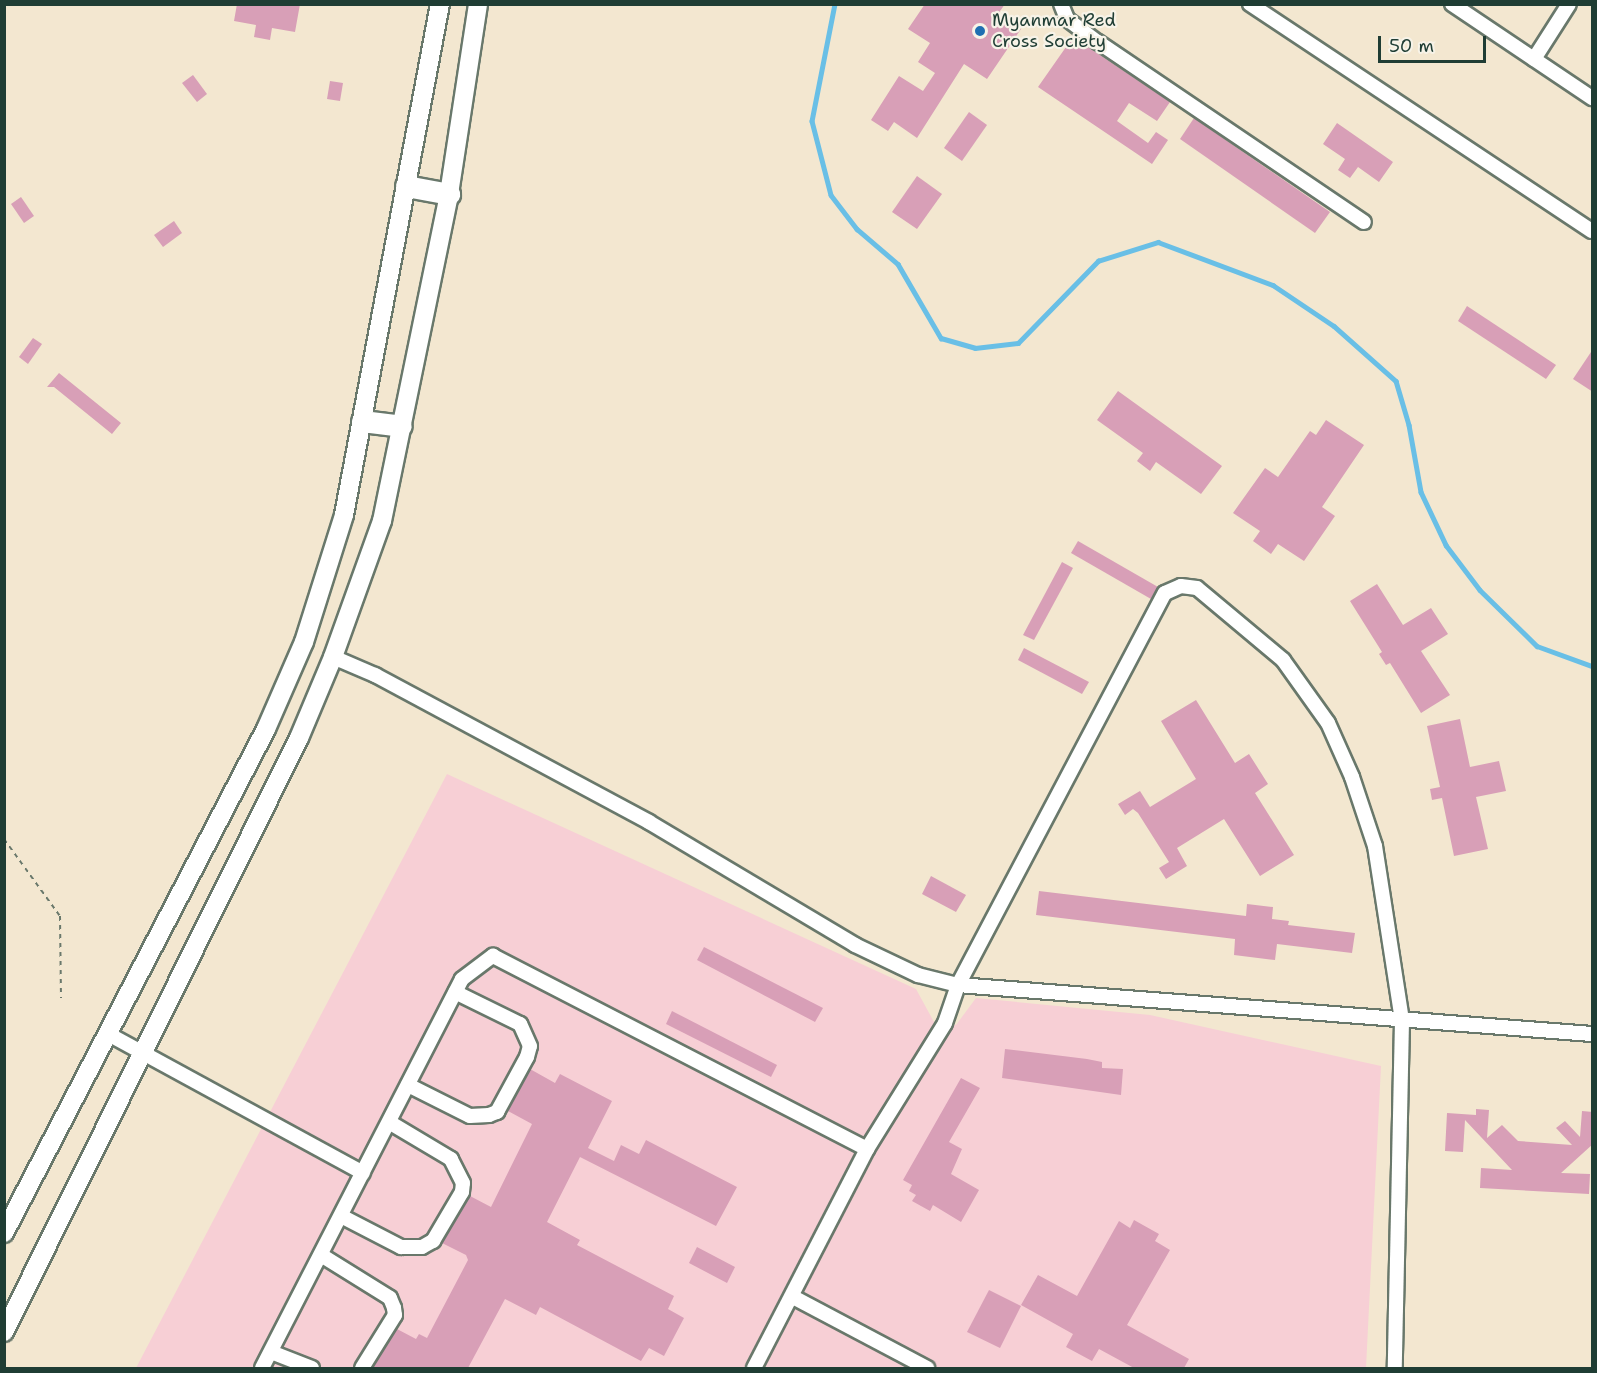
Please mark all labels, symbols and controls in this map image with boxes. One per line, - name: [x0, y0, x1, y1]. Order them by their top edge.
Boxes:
- place label: Myanmar Red Cross Society: [992, 10, 1116, 52]
- marker: Myanmar Red Cross Society: [973, 24, 987, 38]
- scale bar: [1381, 24, 1489, 62]
- text: 50 m: [1389, 34, 1434, 58]

